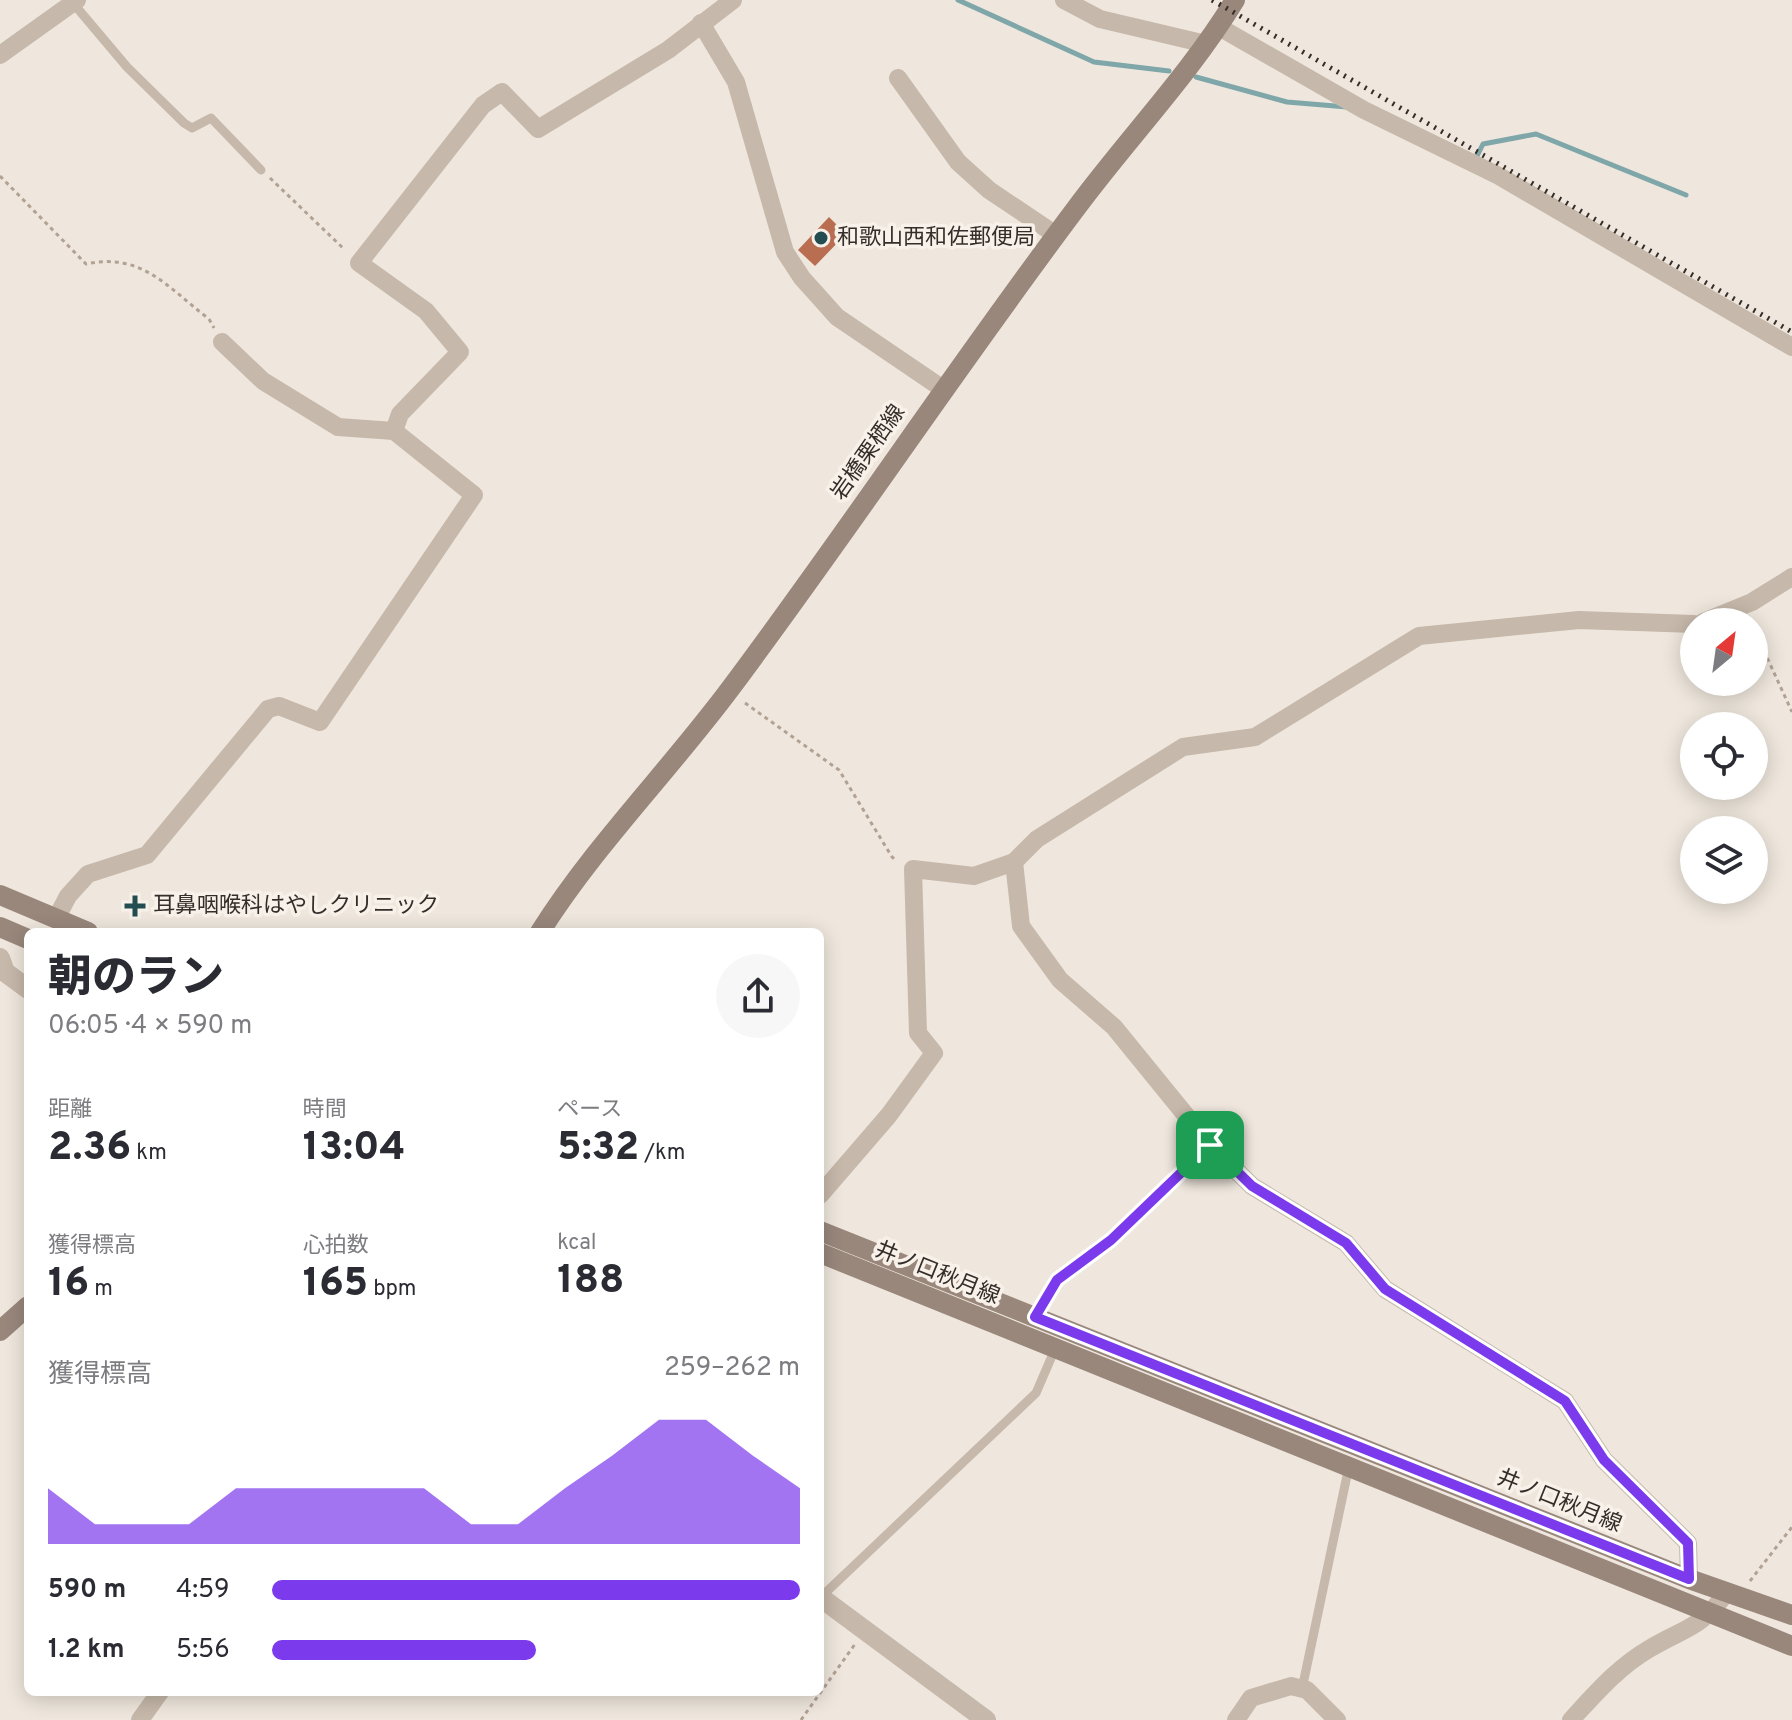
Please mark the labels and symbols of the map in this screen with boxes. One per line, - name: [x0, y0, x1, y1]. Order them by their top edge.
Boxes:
- place label: 和歌山西和佐郵便局: [837, 225, 1035, 252]
- marker: 和歌山西和佐郵便局: [812, 229, 830, 247]
- street label: 岩橋栗栖線: [826, 400, 912, 506]
- north arrow: [1680, 608, 1768, 696]
- place label: 耳鼻咽喉科はやしクリニック: [153, 893, 439, 920]
- marker: 耳鼻咽喉科はやしクリニック: [124, 895, 146, 917]
- pin: [1176, 1111, 1244, 1179]
- street label: 井ノ口秋月線: [871, 1237, 1003, 1311]
- street label: 井ノ口秋月線: [1493, 1465, 1625, 1539]

